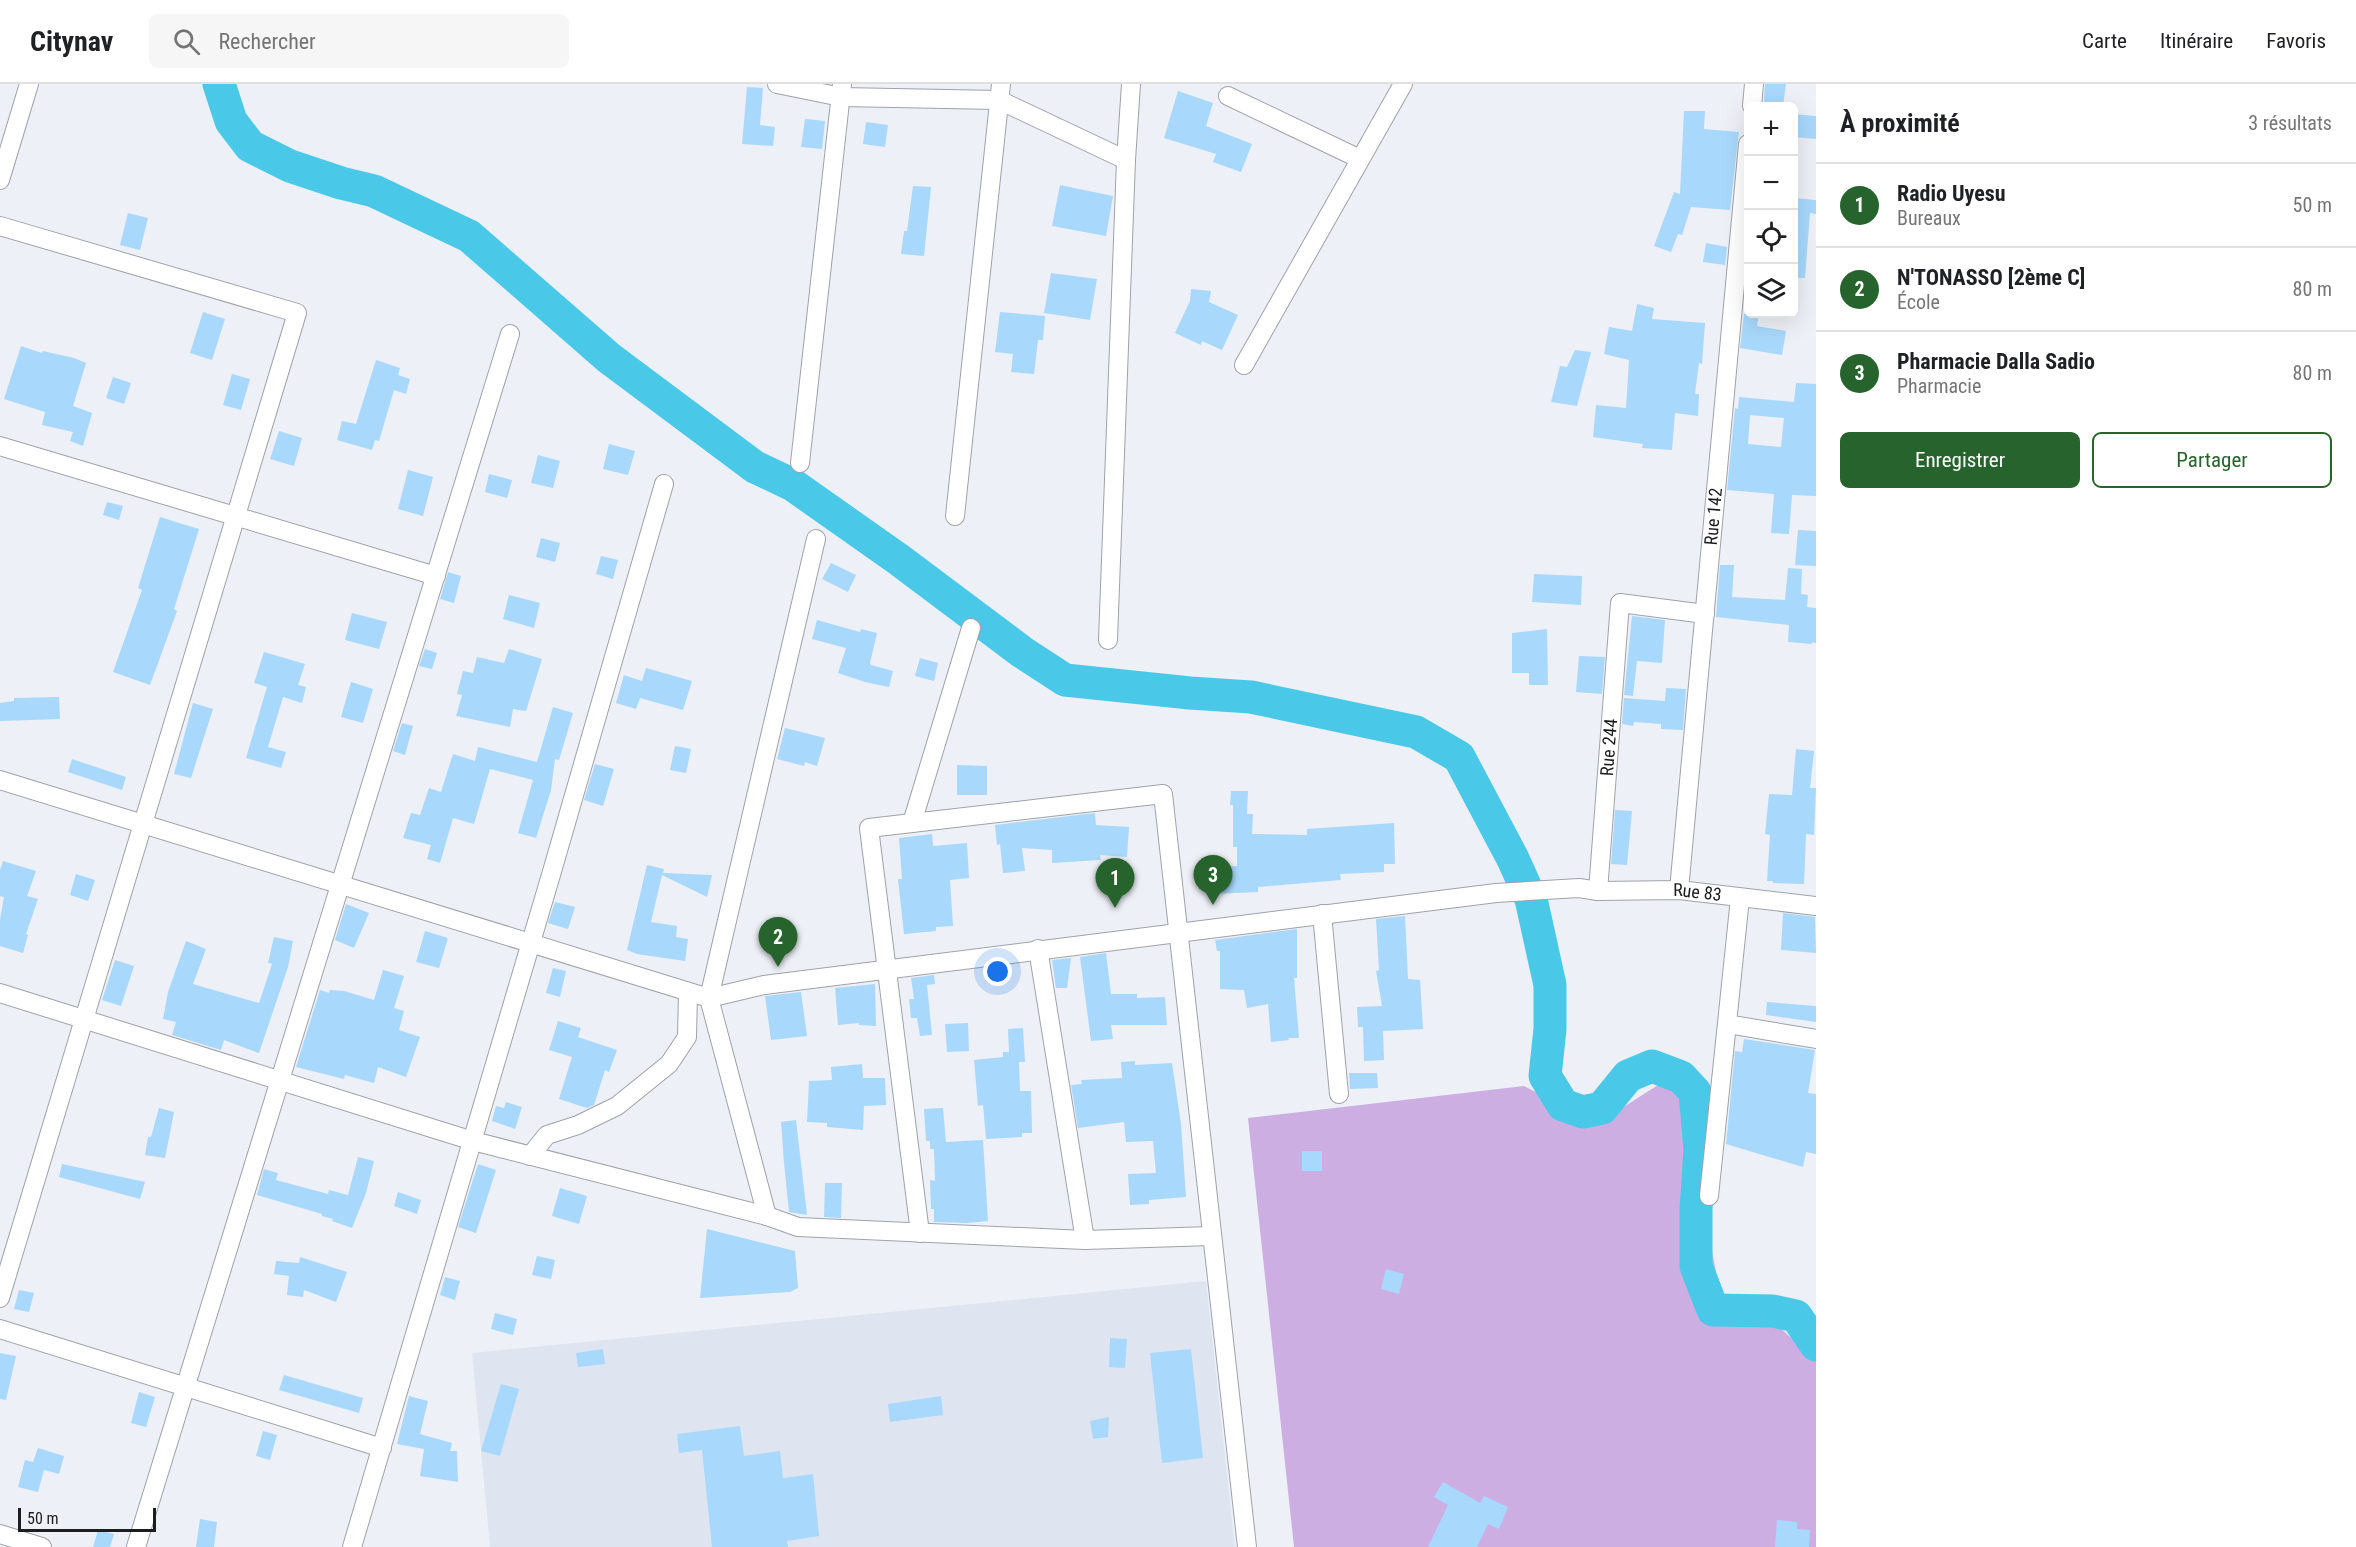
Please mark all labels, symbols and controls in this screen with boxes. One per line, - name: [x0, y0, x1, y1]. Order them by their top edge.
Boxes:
- search box: [149, 14, 569, 68]
- text: Citynav: [30, 25, 113, 58]
- icon: search: [170, 25, 203, 58]
- text: Rechercher: [218, 29, 316, 54]
- text: Carte: [2082, 29, 2127, 53]
- text: Itinéraire: [2160, 29, 2233, 53]
- text: Favoris: [2266, 29, 2326, 53]
- map controls: [1744, 102, 1798, 318]
- button: +: [1744, 102, 1798, 156]
- text: À proximité: [1840, 108, 1960, 138]
- text: 3 résultats: [2248, 111, 2332, 135]
- button: −: [1744, 156, 1798, 210]
- text: Radio Uyesu: [1897, 181, 2006, 206]
- text: 1: [1854, 193, 1865, 217]
- text: 50 m: [2293, 193, 2332, 217]
- text: Bureaux: [1897, 206, 1961, 230]
- button: locate: [1744, 210, 1798, 264]
- button: layers: [1744, 264, 1798, 318]
- text: N'TONASSO [2ème C]: [1897, 265, 2085, 290]
- text: 2: [1854, 277, 1865, 301]
- text: 80 m: [2293, 277, 2332, 301]
- text: École: [1897, 290, 1940, 314]
- text: Pharmacie Dalla Sadio: [1897, 349, 2095, 374]
- text: 3: [1854, 361, 1865, 385]
- text: 80 m: [2293, 361, 2332, 385]
- text: Pharmacie: [1897, 374, 1981, 398]
- button: Enregistrer: [1840, 432, 2080, 488]
- button: Partager: [2092, 432, 2332, 488]
- street label: Rue 142: [1700, 487, 1726, 546]
- street label: Rue 244: [1596, 718, 1621, 777]
- pin: 3: [1194, 856, 1232, 905]
- pin: 1: [1096, 858, 1134, 908]
- street label: Rue 83: [1673, 879, 1723, 905]
- pin: 2: [758, 918, 798, 967]
- your location: [983, 957, 1012, 986]
- scale bar: [18, 1505, 156, 1532]
- text: 50 m: [27, 1509, 59, 1528]

